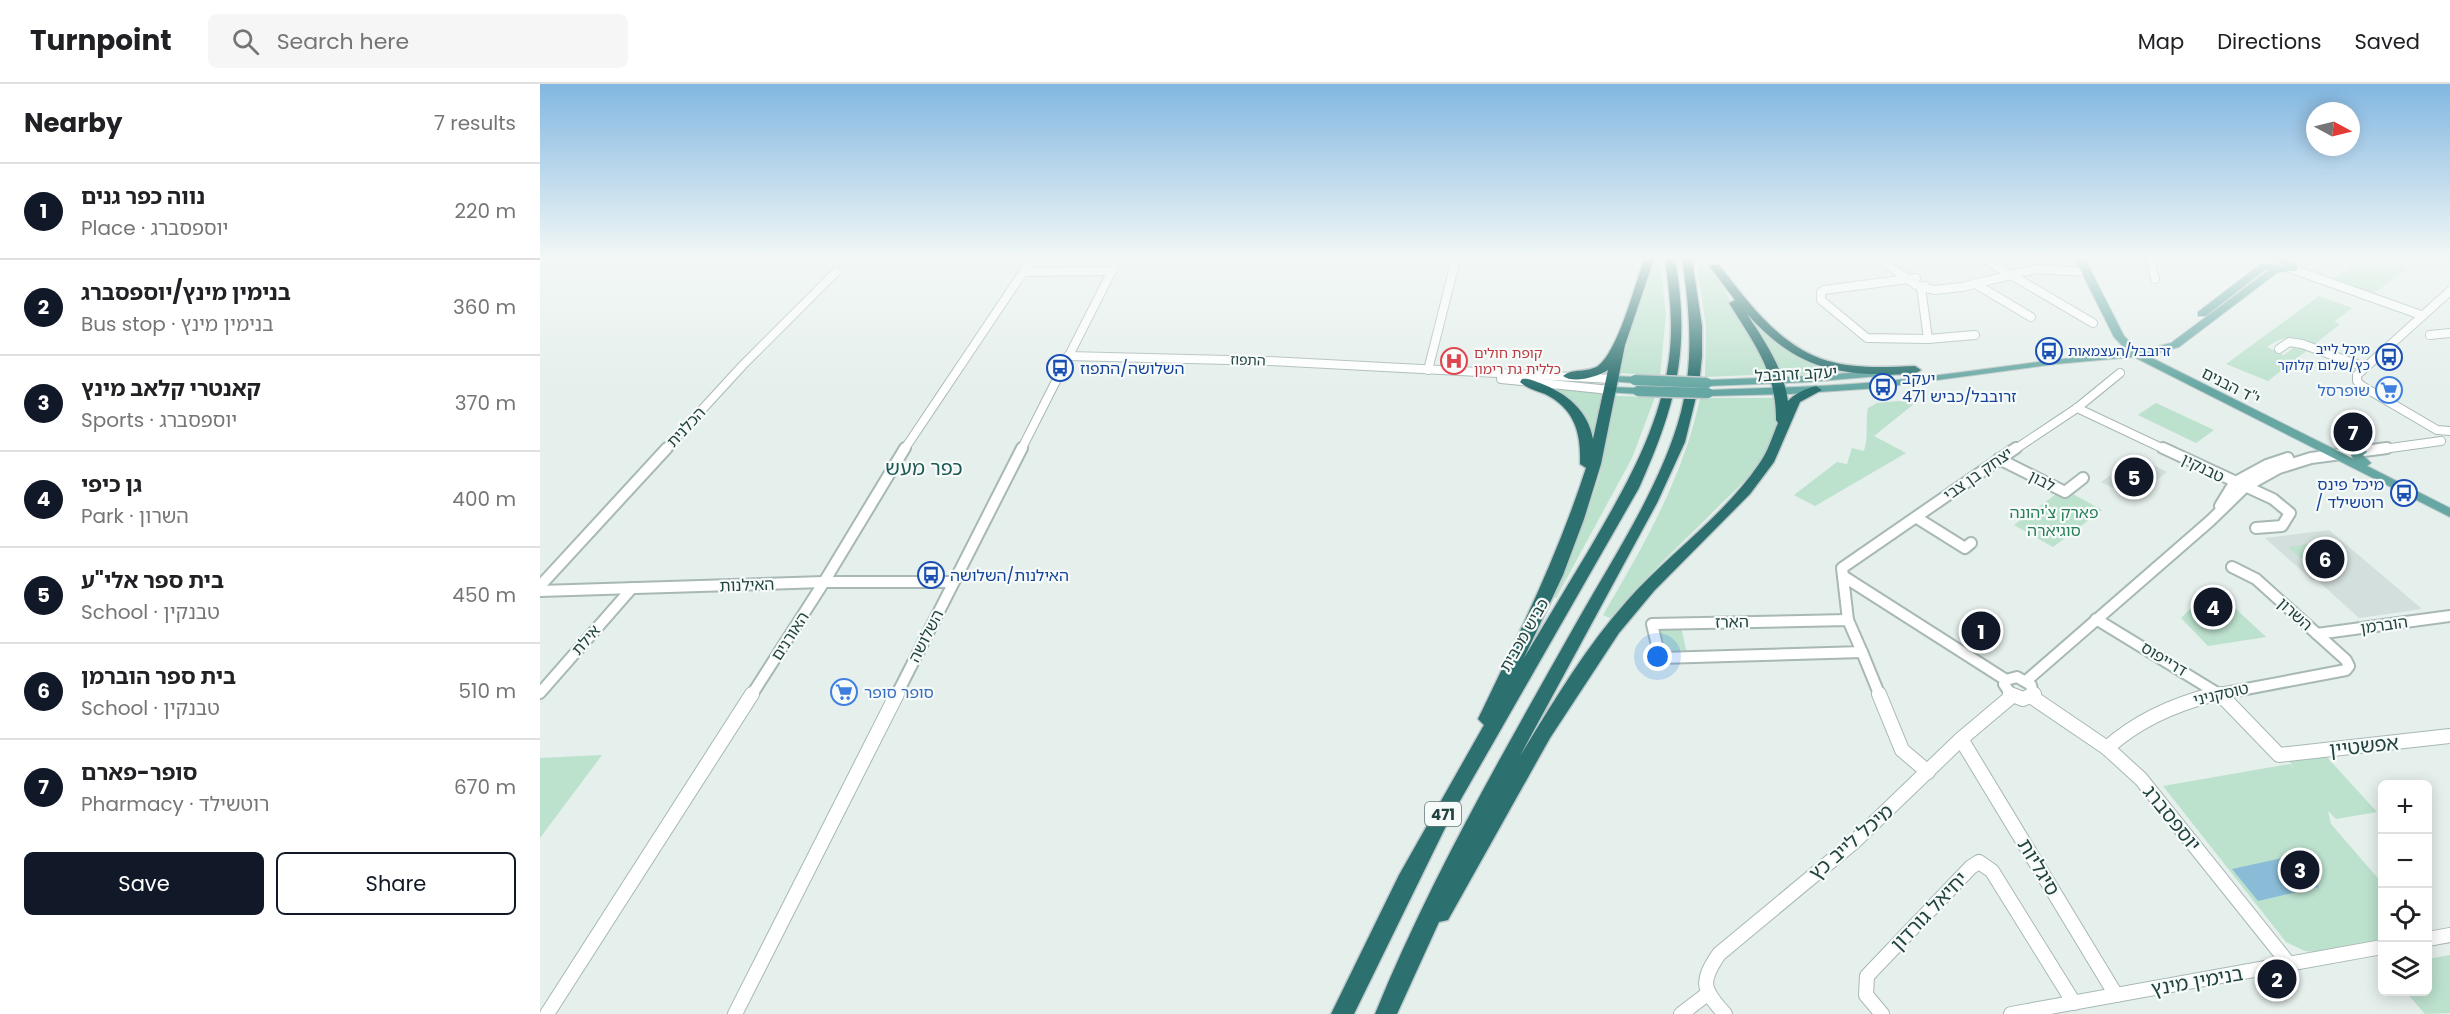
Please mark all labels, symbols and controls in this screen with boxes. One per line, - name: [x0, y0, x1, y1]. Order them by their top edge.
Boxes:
- search box: [208, 14, 628, 68]
- text: Turnpoint: [30, 21, 172, 60]
- icon: search: [229, 25, 262, 58]
- text: Search here: [277, 26, 409, 57]
- text: Map: [2138, 27, 2184, 56]
- text: Directions: [2217, 27, 2321, 56]
- text: Saved: [2354, 27, 2420, 56]
- north arrow: [2306, 102, 2360, 156]
- text: Nearby: [24, 105, 122, 141]
- text: 7 results: [434, 109, 516, 137]
- text: נווה כפר גנים: [81, 181, 205, 212]
- text: 1: [40, 197, 47, 225]
- text: 220 m: [455, 197, 516, 225]
- text: Place · יוספסברג: [81, 214, 228, 242]
- text: בנימין מינץ/יוספסברג: [81, 277, 291, 308]
- text: 2: [38, 293, 49, 321]
- text: 360 m: [453, 293, 516, 321]
- text: Bus stop · בנימין מינץ: [81, 310, 274, 338]
- bus stop icon: זרובבל/העצמאות: [2034, 336, 2064, 366]
- place label: מיכל לייב כץ/שלום קלוקר: [2277, 339, 2370, 375]
- place label: זרובבל/העצמאות: [2068, 341, 2171, 361]
- bus stop icon: מיכל לייב כץ/שלום קלוקר: [2374, 342, 2404, 372]
- place label: קופת חולים כללית גת רימון: [1474, 343, 1561, 379]
- hospital icon: קופת חולים כללית גת רימון: [1439, 346, 1469, 376]
- street label: התפוז: [1230, 349, 1266, 371]
- bus stop icon: השלושה/התפוז: [1045, 353, 1075, 383]
- place label: השלושה/התפוז: [1080, 357, 1185, 380]
- street label: יעקב זרובבל: [1754, 360, 1838, 388]
- street label: י''ד הבנים: [2198, 361, 2264, 411]
- place label: יעקב זרובבל/כביש 471: [1902, 367, 2017, 408]
- bus stop icon: יעקב זרובבל/כביש 471: [1868, 372, 1898, 402]
- text: קאנטרי קלאב מינץ: [81, 373, 261, 404]
- supermarket icon: שופרסל: [2374, 375, 2404, 405]
- place label: שופרסל: [2317, 379, 2370, 402]
- text: 3: [37, 389, 50, 417]
- text: 370 m: [455, 389, 516, 417]
- street label: הכלנית: [661, 402, 711, 452]
- text: Sports · יוספסברג: [81, 406, 237, 434]
- pin: 7: [2334, 410, 2372, 454]
- street label: יצחק בן צבי: [1939, 442, 2017, 506]
- street label: טבנקין: [2178, 448, 2228, 488]
- district label: כפר מעש: [885, 454, 963, 482]
- pin: 5: [2114, 454, 2154, 500]
- street label: לבון: [2025, 465, 2059, 497]
- text: גן כיפי: [81, 469, 142, 500]
- place label: מיכל פינס / רוטשילד: [2316, 473, 2384, 514]
- bus stop icon: מיכל פינס / רוטשילד: [2389, 478, 2419, 508]
- text: 4: [37, 485, 50, 513]
- text: 400 m: [452, 485, 516, 513]
- park label: פארק צ'יהונה סוגיארה: [2009, 501, 2099, 542]
- text: Park · השרון: [81, 502, 189, 530]
- pin: 6: [2306, 536, 2344, 582]
- bus stop icon: האילנות/השלושה: [916, 560, 946, 590]
- place label: האילנות/השלושה: [950, 564, 1069, 587]
- text: בית ספר אלי"ע: [81, 565, 224, 596]
- street label: האילנות: [719, 573, 775, 597]
- text: 5: [37, 581, 50, 609]
- text: 450 m: [452, 581, 516, 609]
- pin: 4: [2194, 584, 2232, 630]
- street label: השרון: [2272, 592, 2318, 636]
- street label: כביש מכבית: [1494, 594, 1554, 676]
- text: School · טבנקין: [81, 598, 220, 626]
- street label: השלושה: [903, 606, 949, 666]
- street label: האורנים: [766, 607, 814, 665]
- pin: 1: [1962, 608, 2000, 654]
- street label: הארז: [1715, 610, 1749, 634]
- street label: הוברמן: [2359, 610, 2409, 640]
- street label: אילת: [566, 620, 606, 660]
- street label: דרייפוס: [2137, 636, 2192, 682]
- your location: [1643, 642, 1672, 671]
- text: בית ספר הוברמן: [81, 661, 236, 692]
- street label: טוסקניני: [2191, 676, 2251, 712]
- text: 6: [37, 677, 50, 705]
- text: 510 m: [459, 677, 516, 705]
- supermarket icon: סופר סופר: [829, 677, 859, 707]
- place label: סופר סופר: [864, 681, 934, 704]
- text: School · טבנקין: [81, 694, 220, 722]
- street label: אפשטיין: [2328, 728, 2400, 764]
- text: סופר-פארם: [81, 757, 198, 788]
- text: 7: [38, 773, 49, 801]
- text: 670 m: [454, 773, 516, 801]
- street label: יוספסברג: [2137, 779, 2207, 857]
- map controls: [2378, 780, 2432, 996]
- button: +: [2378, 780, 2432, 834]
- text: Pharmacy · רוטשילד: [81, 790, 269, 818]
- street label: מיכל לייב כץ: [1803, 797, 1899, 887]
- road number: 471: [1425, 802, 1461, 826]
- street label: סיגליות: [2011, 833, 2067, 901]
- button: −: [2378, 834, 2432, 888]
- pin: 3: [2280, 848, 2320, 892]
- button: Save: [24, 852, 264, 915]
- button: Share: [276, 852, 516, 915]
- street label: יחיאל גורדון: [1884, 865, 1974, 957]
- button: locate: [2378, 888, 2432, 942]
- button: layers: [2378, 942, 2432, 996]
- pin: 2: [2258, 956, 2296, 1002]
- street label: בנימין מינץ: [2149, 959, 2245, 1003]

